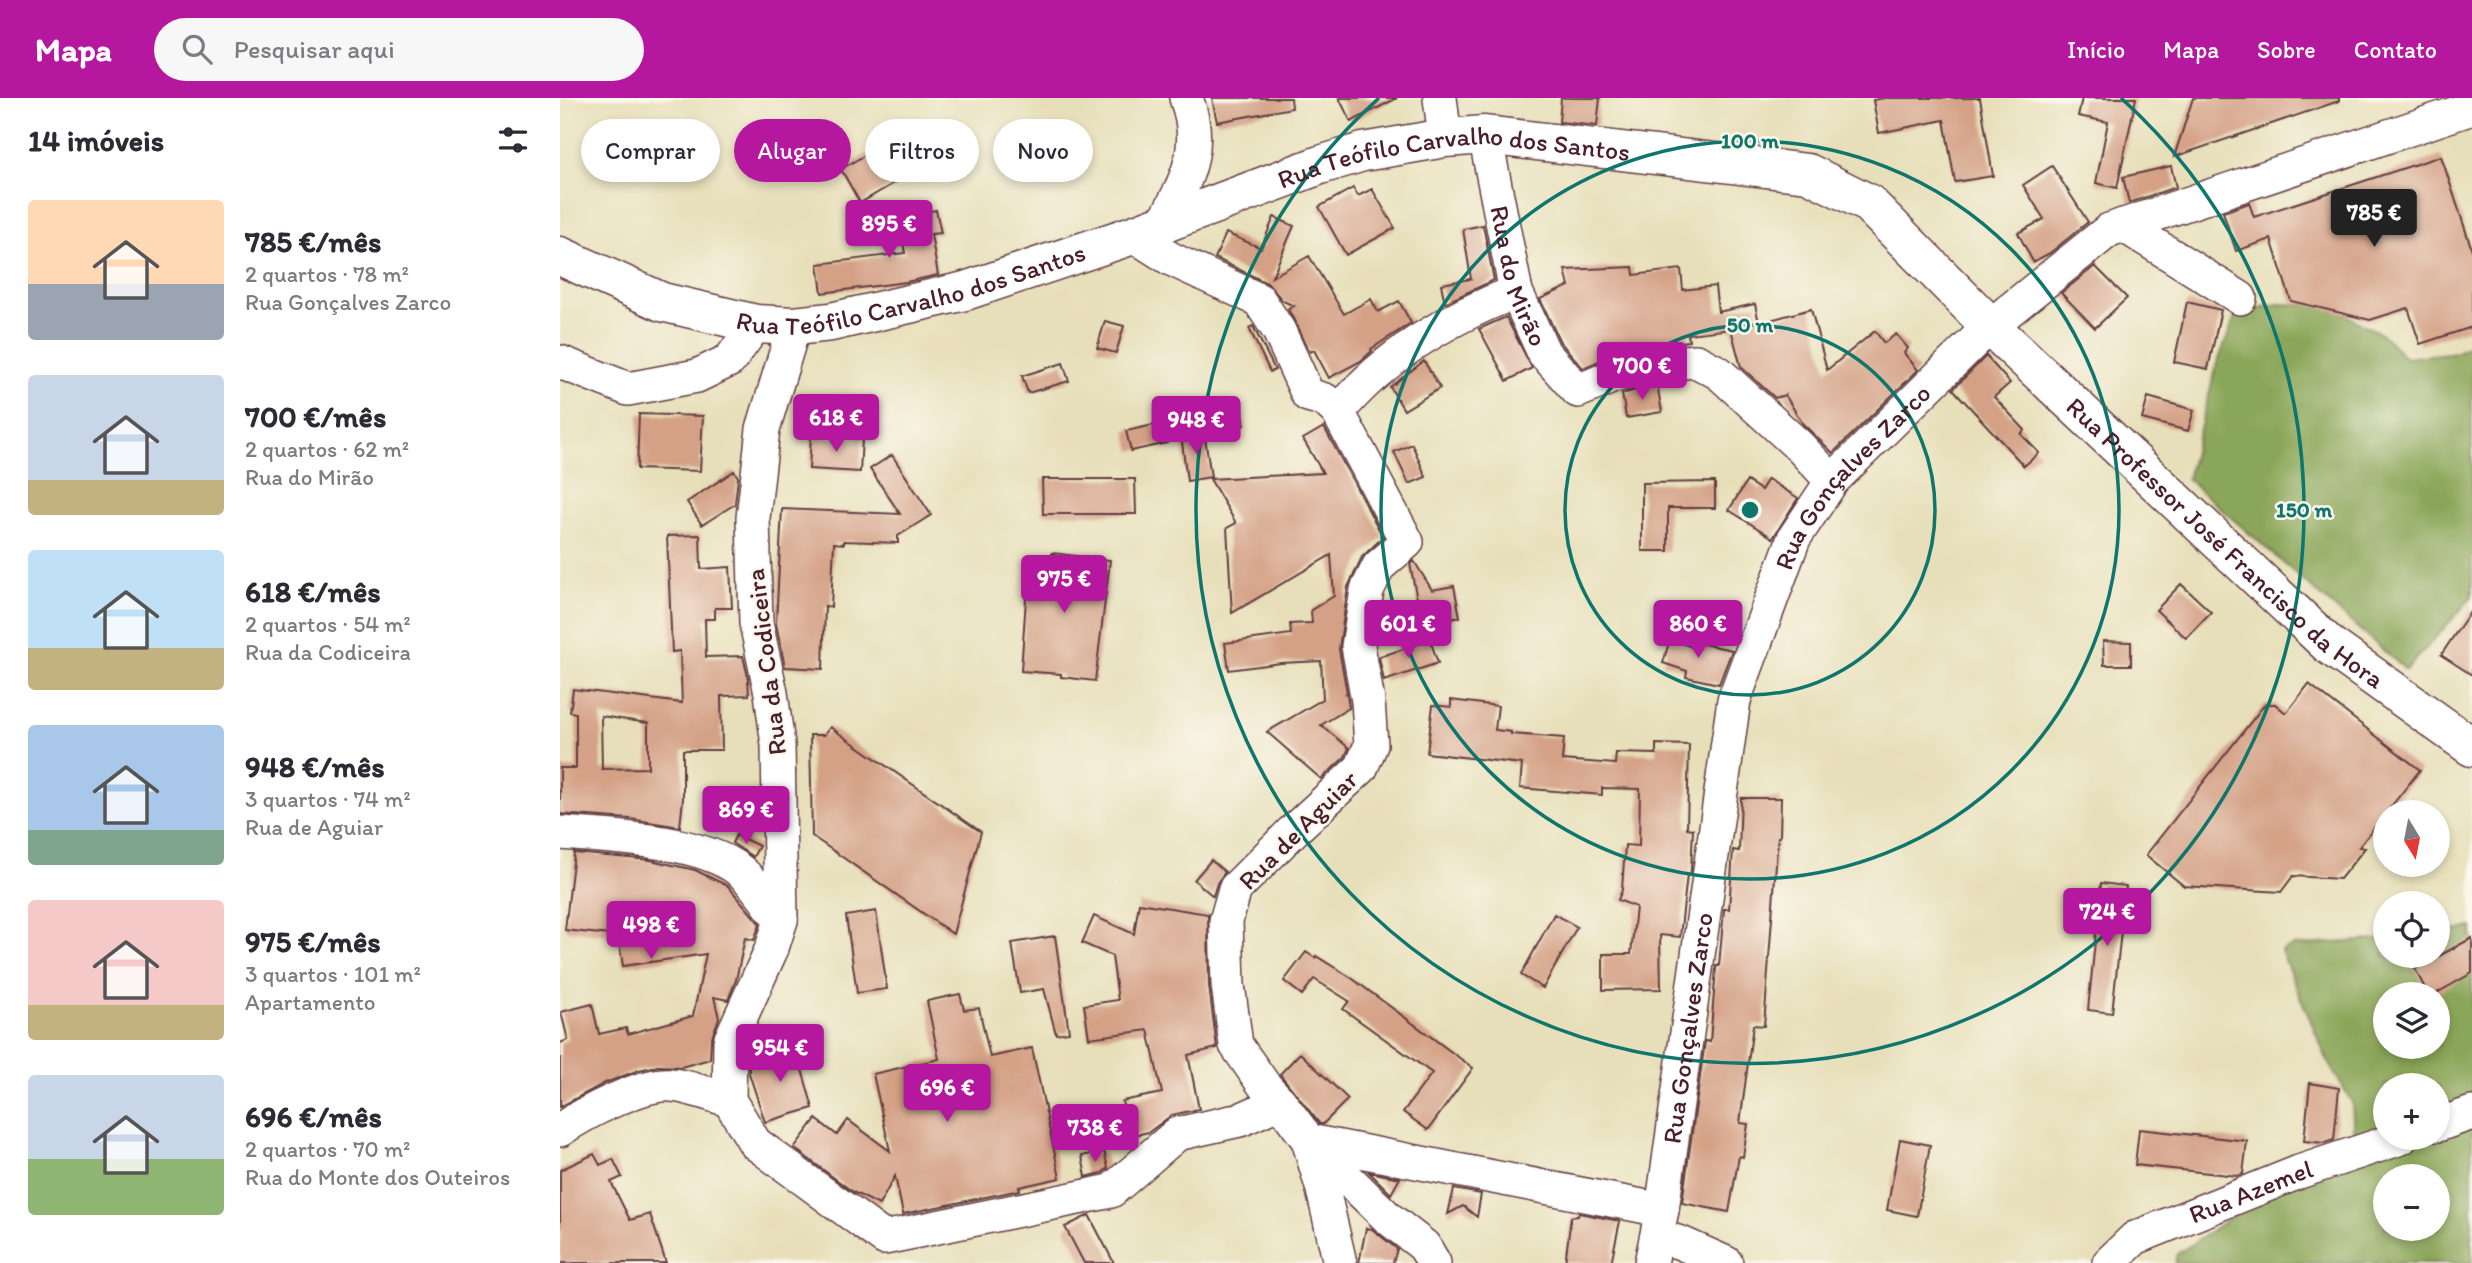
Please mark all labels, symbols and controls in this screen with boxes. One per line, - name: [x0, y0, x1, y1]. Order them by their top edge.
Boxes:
- search box: [154, 18, 644, 81]
- text: Mapa: [35, 30, 112, 69]
- icon: search: [178, 30, 216, 68]
- text: Pesquisar aqui: [234, 33, 395, 65]
- text: Início: [2067, 35, 2125, 64]
- text: Mapa: [2163, 35, 2219, 64]
- text: Sobre: [2257, 35, 2316, 64]
- text: Contato: [2354, 35, 2437, 64]
- chip: Comprar: [581, 119, 720, 182]
- chip: Alugar: [734, 119, 851, 182]
- chip: Filtros: [865, 119, 979, 182]
- chip: Novo: [993, 119, 1093, 182]
- street label: Rua Teófilo Carvalho dos Santos: [1273, 119, 1632, 195]
- icon: filters: [494, 121, 532, 159]
- text: 14 imóveis: [28, 122, 164, 159]
- text: 100 m: [1721, 128, 1779, 153]
- pin: 785 €: [2325, 190, 2423, 249]
- text: 785 €: [2347, 198, 2401, 226]
- pin: 895 €: [840, 200, 938, 260]
- street label: Rua do Mirão: [1483, 203, 1555, 351]
- text: 895 €: [861, 209, 917, 237]
- text: 785 €/mês: [245, 223, 381, 260]
- icon: home: [84, 228, 168, 312]
- street label: Rua Teófilo Carvalho dos Santos: [733, 236, 1090, 342]
- text: 2 quartos · 78 m²: [245, 260, 409, 288]
- text: Rua Gonçalves Zarco: [245, 288, 451, 316]
- text: 50 m: [1727, 312, 1774, 337]
- pin: 700 €: [1593, 342, 1691, 402]
- text: 700 €: [1613, 351, 1671, 379]
- street label: Rua Gonçalves Zarco: [1768, 377, 1938, 574]
- street label: Rua Professor José Francisco da Hora: [2060, 390, 2391, 696]
- pin: 618 €: [787, 394, 885, 454]
- pin: 948 €: [1147, 396, 1245, 456]
- text: 700 €/mês: [245, 398, 386, 435]
- icon: home: [84, 403, 168, 487]
- text: 618 €: [809, 403, 863, 431]
- text: 948 €: [1168, 405, 1224, 433]
- text: 2 quartos · 62 m²: [245, 435, 409, 463]
- text: Rua do Mirão: [245, 463, 374, 491]
- text: 150 m: [2276, 497, 2332, 522]
- centre of rings: [1738, 498, 1762, 522]
- pin: 975 €: [1015, 556, 1113, 615]
- text: 975 €: [1037, 564, 1091, 592]
- street label: Rua da Codiceira: [739, 567, 793, 757]
- text: 618 €/mês: [245, 573, 381, 610]
- icon: home: [84, 578, 168, 662]
- pin: 601 €: [1359, 601, 1457, 660]
- pin: 860 €: [1649, 601, 1747, 660]
- text: 601 €: [1380, 609, 1436, 637]
- text: 860 €: [1669, 609, 1727, 637]
- text: 2 quartos · 54 m²: [245, 610, 411, 638]
- text: Rua da Codiceira: [245, 638, 411, 666]
- text: 948 €/mês: [245, 748, 385, 785]
- icon: home: [84, 753, 168, 837]
- street label: Rua de Aguiar: [1231, 763, 1365, 897]
- text: 3 quartos · 74 m²: [245, 785, 411, 813]
- pin: 869 €: [697, 786, 795, 846]
- text: 869 €: [718, 795, 774, 823]
- north arrow: [2373, 800, 2450, 877]
- map controls: [2373, 800, 2450, 1241]
- text: Rua de Aguiar: [245, 813, 383, 841]
- pin: 724 €: [2058, 888, 2156, 948]
- button: locate: [2373, 891, 2450, 968]
- text: 724 €: [2079, 897, 2135, 925]
- pin: 498 €: [602, 902, 700, 961]
- text: 498 €: [623, 910, 679, 938]
- street label: Rua Gonçalves Zarco: [1656, 910, 1720, 1146]
- text: 975 €/mês: [245, 923, 381, 960]
- icon: home: [84, 928, 168, 1012]
- text: 3 quartos · 101 m²: [245, 960, 421, 988]
- button: layers: [2373, 982, 2450, 1059]
- text: Apartamento: [245, 988, 376, 1016]
- pin: 954 €: [731, 1024, 829, 1084]
- text: 954 €: [752, 1033, 808, 1061]
- pin: 696 €: [898, 1065, 996, 1124]
- text: 696 €: [920, 1073, 974, 1101]
- button: +: [2373, 1073, 2450, 1150]
- text: 696 €/mês: [245, 1098, 382, 1135]
- icon: home: [84, 1103, 168, 1187]
- pin: 738 €: [1046, 1104, 1144, 1164]
- text: 738 €: [1068, 1113, 1122, 1141]
- text: 2 quartos · 70 m²: [245, 1135, 410, 1163]
- street label: Rua Azemel: [2184, 1153, 2317, 1231]
- text: Rua do Monte dos Outeiros: [245, 1163, 510, 1191]
- button: −: [2373, 1164, 2450, 1241]

